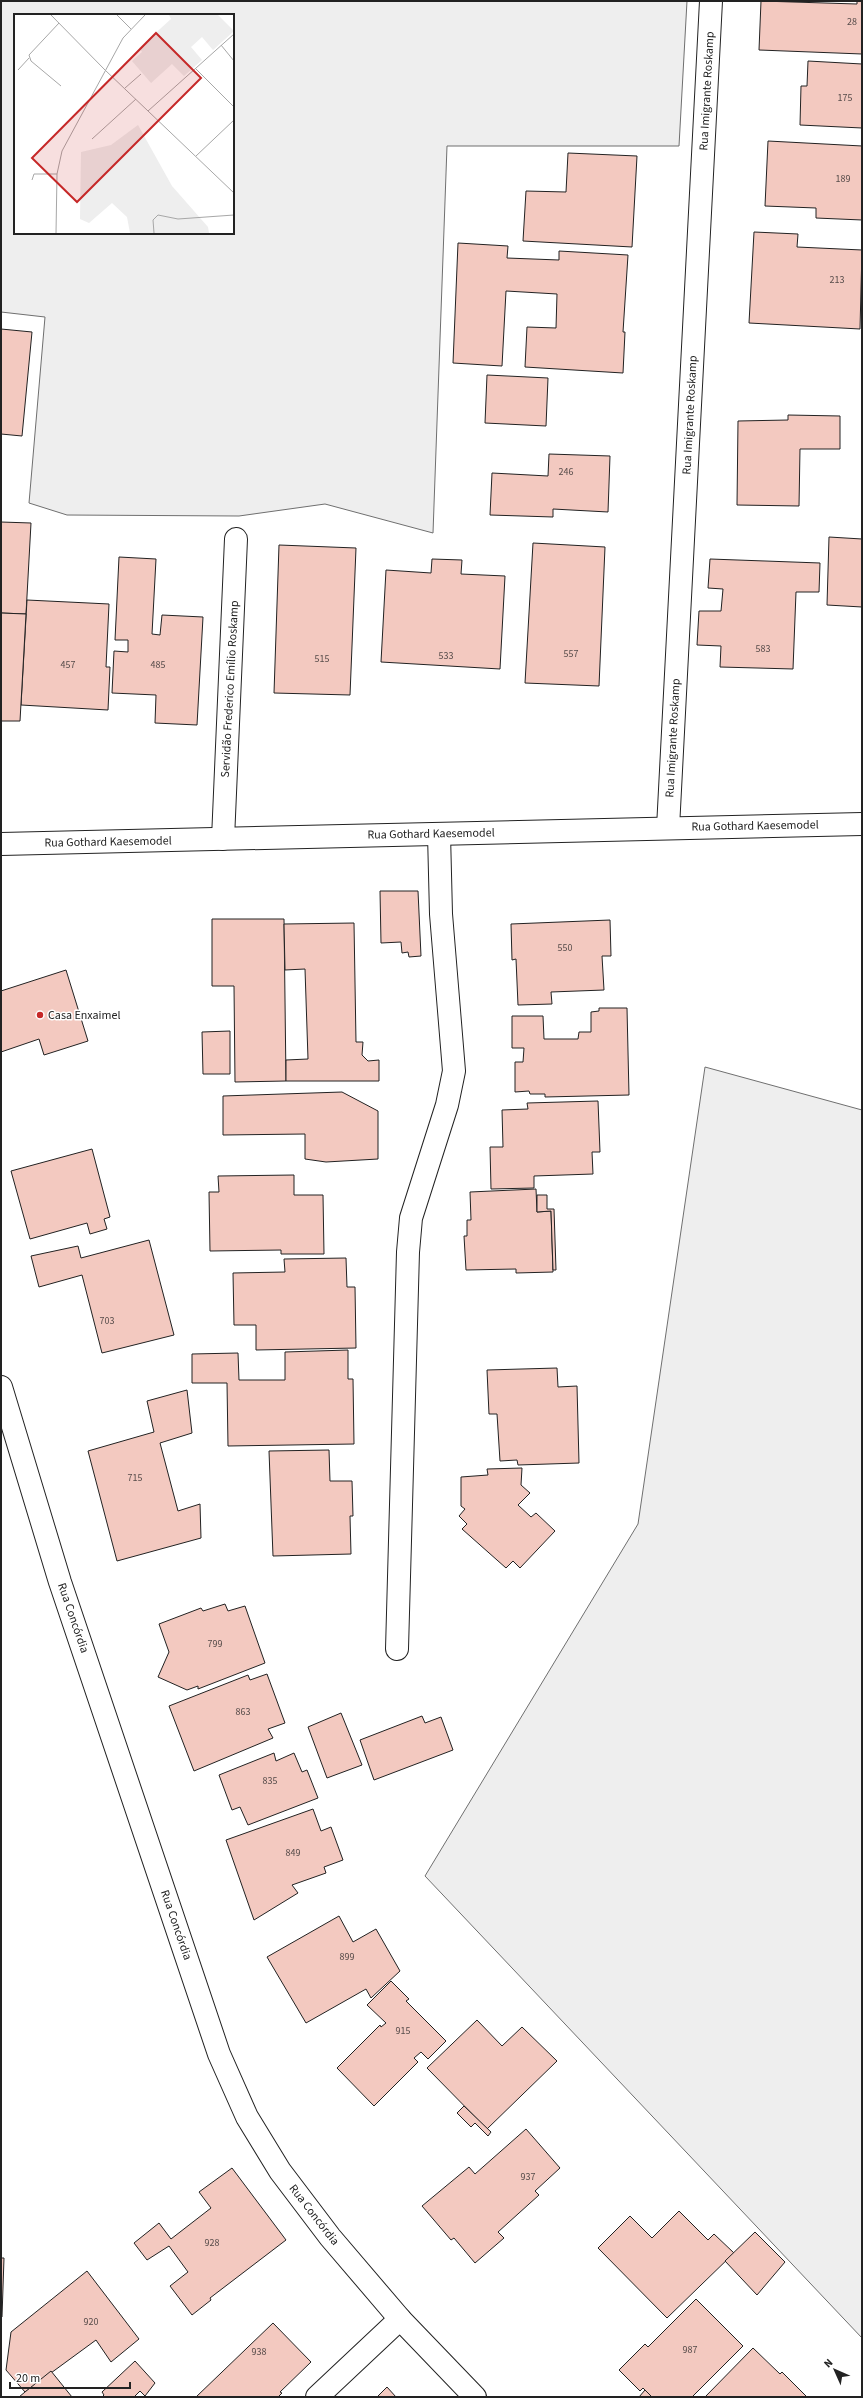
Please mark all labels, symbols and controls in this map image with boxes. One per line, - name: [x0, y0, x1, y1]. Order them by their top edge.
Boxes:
- inset map: [14, 14, 234, 234]
- house number: 28: [847, 15, 857, 29]
- street label: Rua Imigrante Roskamp: [695, 31, 719, 151]
- house number: 175: [838, 91, 852, 105]
- house number: 189: [836, 172, 850, 186]
- house number: 213: [830, 273, 844, 287]
- street label: Rua Imigrante Roskamp: [678, 355, 702, 475]
- house number: 246: [559, 465, 573, 479]
- street label: Servidão Frederico Emílio Roskamp: [217, 600, 243, 778]
- house number: 583: [756, 642, 770, 656]
- house number: 557: [564, 647, 578, 661]
- house number: 533: [439, 649, 453, 663]
- house number: 515: [315, 652, 329, 666]
- house number: 457: [61, 658, 75, 672]
- house number: 485: [151, 658, 165, 672]
- street label: Rua Imigrante Roskamp: [661, 678, 685, 798]
- street label: Rua Gothard Kaesemodel: [691, 816, 819, 836]
- street label: Rua Gothard Kaesemodel: [367, 824, 495, 844]
- street label: Rua Gothard Kaesemodel: [44, 832, 172, 852]
- house number: 550: [558, 941, 572, 955]
- place label: Casa Enxaimel: [48, 1007, 120, 1024]
- marker: Casa Enxaimel: [35, 1010, 45, 1020]
- house number: 703: [100, 1314, 114, 1328]
- house number: 715: [128, 1471, 142, 1485]
- street label: Rua Concórdia: [53, 1581, 93, 1655]
- house number: 799: [208, 1637, 222, 1651]
- house number: 863: [236, 1705, 250, 1719]
- house number: 835: [263, 1774, 277, 1788]
- house number: 849: [286, 1846, 300, 1860]
- street label: Rua Concórdia: [156, 1888, 196, 1962]
- house number: 899: [340, 1950, 354, 1964]
- house number: 915: [396, 2024, 410, 2038]
- house number: 937: [521, 2170, 535, 2184]
- street label: Rua Concórdia: [285, 2181, 343, 2249]
- house number: 928: [205, 2236, 219, 2250]
- house number: 920: [84, 2315, 98, 2329]
- house number: 987: [683, 2343, 697, 2357]
- house number: 938: [252, 2345, 266, 2359]
- north arrow: [815, 2350, 855, 2390]
- text: N: [820, 2355, 836, 2371]
- scale bar: [10, 2364, 130, 2390]
- text: 20 m: [16, 2370, 40, 2387]

